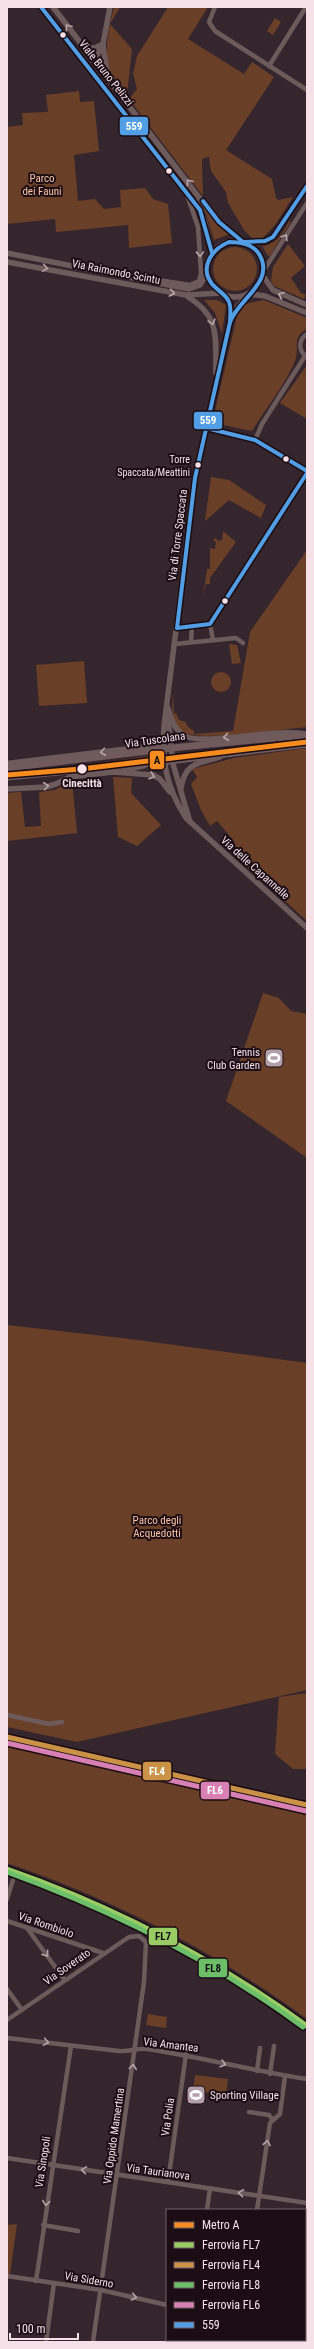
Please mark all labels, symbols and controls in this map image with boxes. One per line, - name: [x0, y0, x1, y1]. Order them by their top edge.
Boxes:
- one-way arrow: [66, 25, 73, 32]
- unlabelled marker: [58, 30, 68, 40]
- street label: Viale Bruno Pelizzi: [76, 37, 136, 109]
- line badge: 559: [119, 116, 149, 136]
- text: 559: [126, 120, 142, 133]
- unlabelled marker: [164, 166, 174, 176]
- park label: Parco dei Fauni: [22, 172, 62, 198]
- one-way arrow: [187, 180, 194, 187]
- one-way arrow: [280, 235, 287, 242]
- one-way arrow: [196, 251, 204, 257]
- street label: Via Raimondo Scintu: [71, 257, 161, 287]
- one-way arrow: [42, 264, 49, 272]
- one-way arrow: [169, 288, 175, 296]
- one-way arrow: [278, 291, 285, 299]
- one-way arrow: [208, 319, 216, 326]
- line badge: 559: [193, 411, 223, 430]
- text: 559: [200, 414, 216, 427]
- place label: Torre Spaccata/Meattini: [117, 454, 190, 478]
- unlabelled marker: [281, 454, 291, 464]
- marker: Torre Spaccata/Meattini: [193, 460, 203, 470]
- street label: Via di Torre Spaccata: [166, 488, 190, 582]
- unlabelled marker: [220, 596, 230, 606]
- street label: Via Tuscolana: [124, 729, 186, 751]
- one-way arrow: [223, 732, 230, 741]
- one-way arrow: [99, 748, 106, 757]
- line badge: A: [149, 750, 165, 770]
- text: A: [154, 754, 161, 767]
- marker: Cinecittà: [75, 762, 89, 776]
- one-way arrow: [148, 771, 155, 779]
- place label: Cinecittà: [62, 777, 102, 790]
- one-way arrow: [43, 782, 49, 791]
- street label: Via delle Capannelle: [218, 834, 292, 902]
- place label: Tennis Club Garden: [207, 1046, 260, 1072]
- sports icon: Tennis Club Garden: [263, 1047, 285, 1069]
- park label: Parco degli Acquedotti: [133, 1514, 181, 1540]
- line badge: FL4: [142, 1761, 172, 1781]
- text: FL4: [149, 1765, 165, 1778]
- line badge: FL6: [200, 1781, 230, 1800]
- text: FL6: [207, 1784, 223, 1797]
- street label: Via Rombiolo: [17, 1909, 76, 1941]
- line badge: FL7: [148, 1927, 178, 1946]
- text: FL7: [155, 1930, 171, 1943]
- street label: Via Soverato: [41, 1946, 93, 1988]
- one-way arrow: [41, 1949, 48, 1956]
- line badge: FL8: [198, 1958, 228, 1978]
- text: FL8: [205, 1962, 221, 1975]
- street label: Via Amantea: [143, 2035, 199, 2055]
- one-way arrow: [43, 2037, 49, 2046]
- one-way arrow: [219, 2059, 226, 2068]
- one-way arrow: [128, 2064, 137, 2070]
- sports icon: Sporting Village: [185, 2084, 207, 2106]
- street label: Via Oppido Mamertina: [101, 2087, 127, 2185]
- place label: Sporting Village: [210, 2089, 279, 2102]
- street label: Via Polia: [159, 2097, 177, 2137]
- street label: Via Sinopoli: [33, 2136, 53, 2188]
- one-way arrow: [262, 2140, 271, 2146]
- street label: Via Taurianova: [126, 2161, 190, 2183]
- one-way arrow: [81, 2166, 88, 2175]
- one-way arrow: [238, 2188, 244, 2197]
- one-way arrow: [42, 2200, 51, 2206]
- legend: [166, 2209, 306, 2341]
- text: Metro A: [202, 2218, 240, 2232]
- text: Ferrovia FL7: [202, 2238, 260, 2252]
- text: Ferrovia FL4: [202, 2258, 260, 2272]
- street label: Via Siderno: [63, 2269, 115, 2291]
- text: Ferrovia FL8: [202, 2278, 260, 2292]
- one-way arrow: [131, 2293, 137, 2301]
- text: Ferrovia FL6: [202, 2298, 260, 2312]
- scale bar: [10, 2315, 78, 2341]
- text: 559: [202, 2318, 220, 2332]
- text: 100 m: [16, 2322, 46, 2336]

